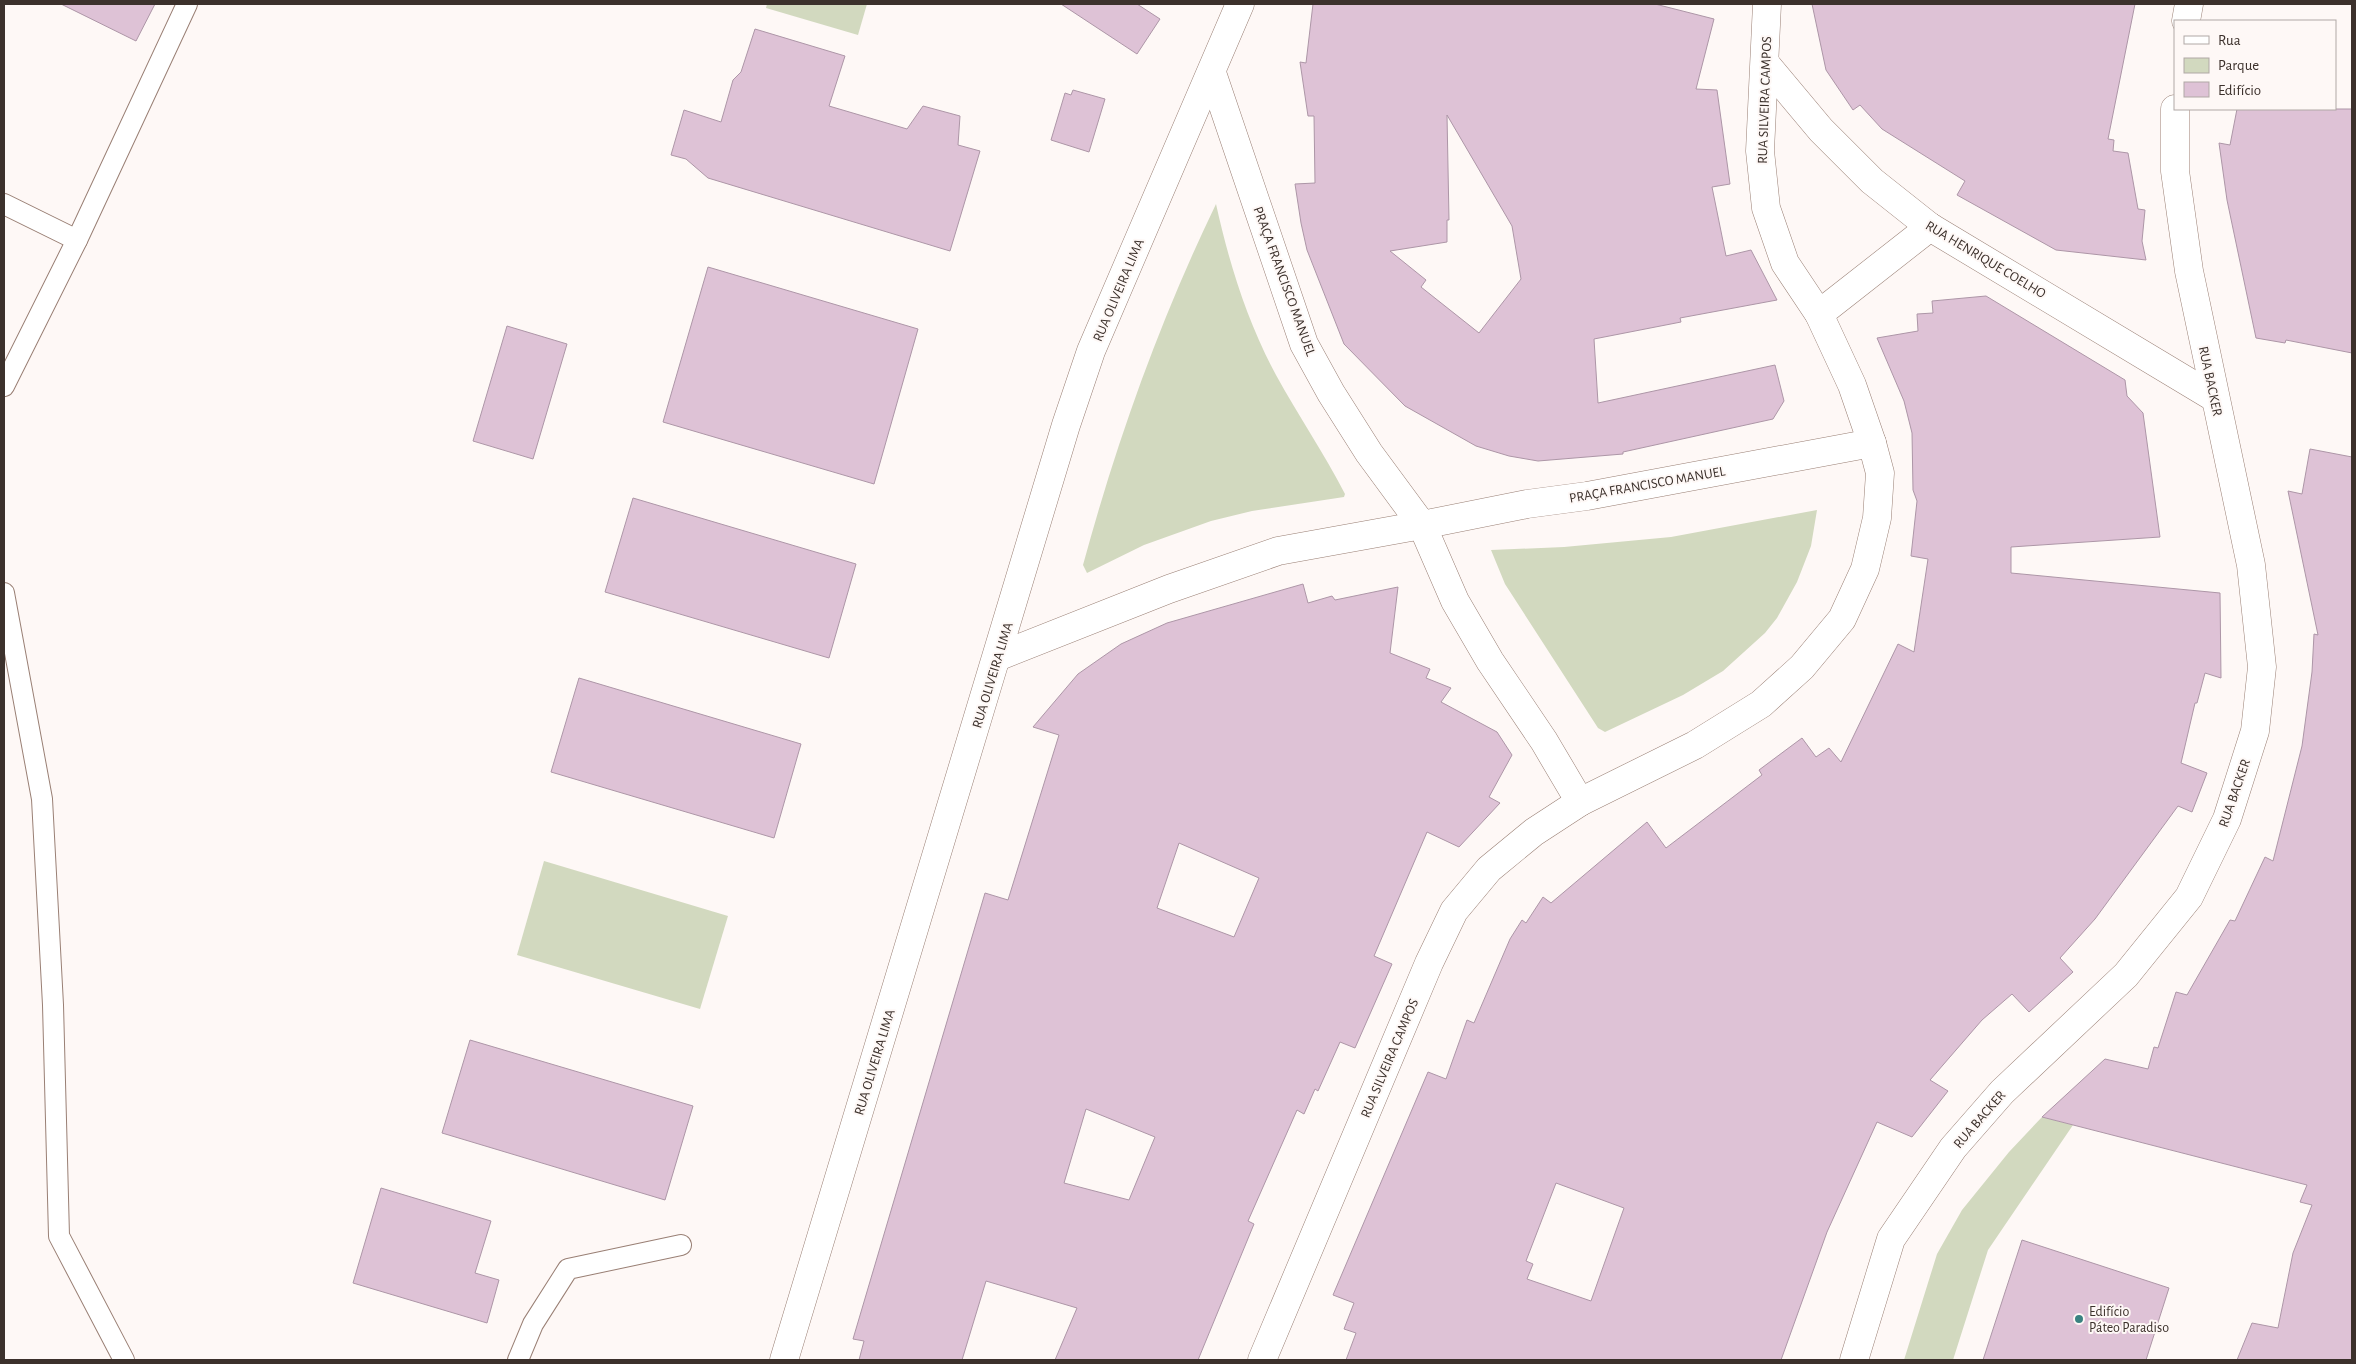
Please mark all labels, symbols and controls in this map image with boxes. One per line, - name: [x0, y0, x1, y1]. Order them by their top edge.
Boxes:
- legend: [2174, 20, 2336, 110]
- text: Rua: [2218, 33, 2241, 48]
- street label: RUA SILVEIRA CAMPOS: [1756, 36, 1774, 164]
- text: Parque: [2218, 58, 2259, 73]
- text: Edifício: [2218, 83, 2261, 98]
- street label: PRAÇA FRANCISCO MANUEL: [1250, 205, 1318, 358]
- street label: RUA HENRIQUE COELHO: [1923, 218, 2048, 301]
- street label: RUA OLIVEIRA LIMA: [1091, 237, 1147, 344]
- street label: RUA BACKER: [2196, 345, 2224, 418]
- street label: PRAÇA FRANCISCO MANUEL: [1568, 464, 1726, 506]
- street label: RUA OLIVEIRA LIMA: [970, 621, 1016, 730]
- street label: RUA BACKER: [2217, 757, 2253, 829]
- street label: RUA SILVEIRA CAMPOS: [1359, 997, 1421, 1120]
- street label: RUA OLIVEIRA LIMA: [852, 1008, 898, 1117]
- street label: RUA BACKER: [1951, 1088, 2009, 1151]
- place label: Edifício Páteo Paradiso: [2089, 1305, 2169, 1335]
- marker: Edifício Páteo Paradiso: [2073, 1313, 2085, 1325]

